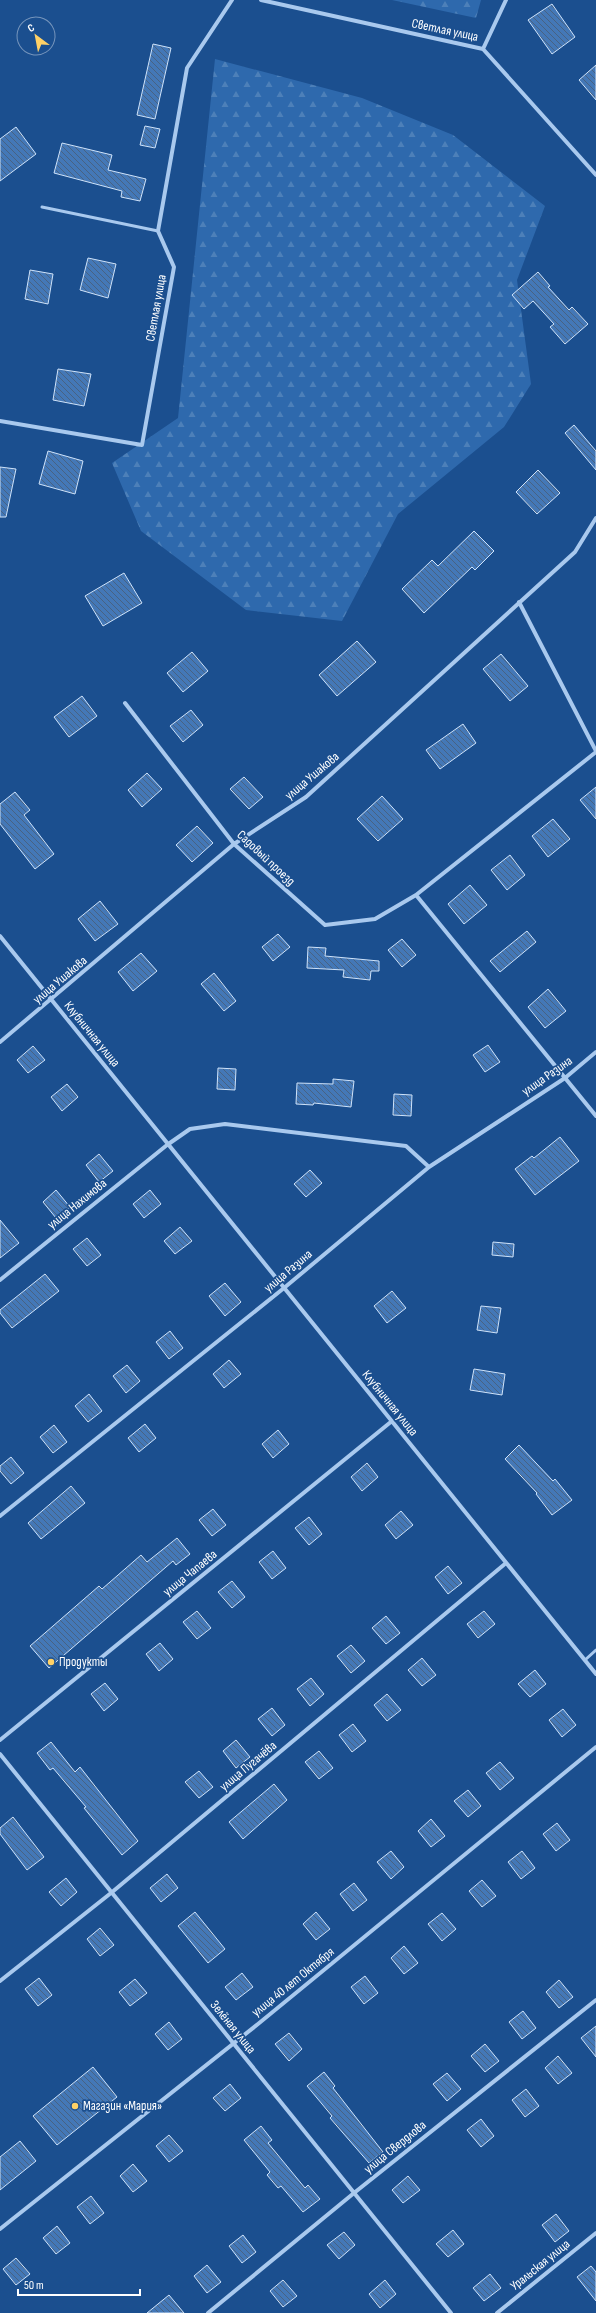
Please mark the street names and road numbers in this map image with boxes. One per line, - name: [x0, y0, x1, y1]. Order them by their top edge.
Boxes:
- street label: Светлая улица: [410, 15, 480, 45]
- street label: Светлая улица: [142, 273, 170, 343]
- street label: улица Ушакова: [282, 749, 342, 803]
- street label: Садовый проезд: [234, 827, 298, 889]
- street label: улица Ушакова: [30, 953, 90, 1007]
- street label: Клубничная улица: [61, 998, 123, 1070]
- street label: улица Разина: [519, 1053, 575, 1099]
- street label: улица Нахимова: [44, 1175, 110, 1233]
- street label: улица Разина: [261, 1246, 315, 1296]
- street label: Клубничная улица: [359, 1367, 421, 1439]
- street label: улица Чапаева: [160, 1546, 220, 1600]
- street label: улица Пугачёва: [216, 1737, 280, 1795]
- street label: улица 40 лет Октября: [248, 1944, 338, 2020]
- street label: Зелёная улица: [207, 1997, 259, 2057]
- street label: улица Свердлова: [361, 2117, 429, 2177]
- street label: Уральская улица: [507, 2236, 573, 2294]

